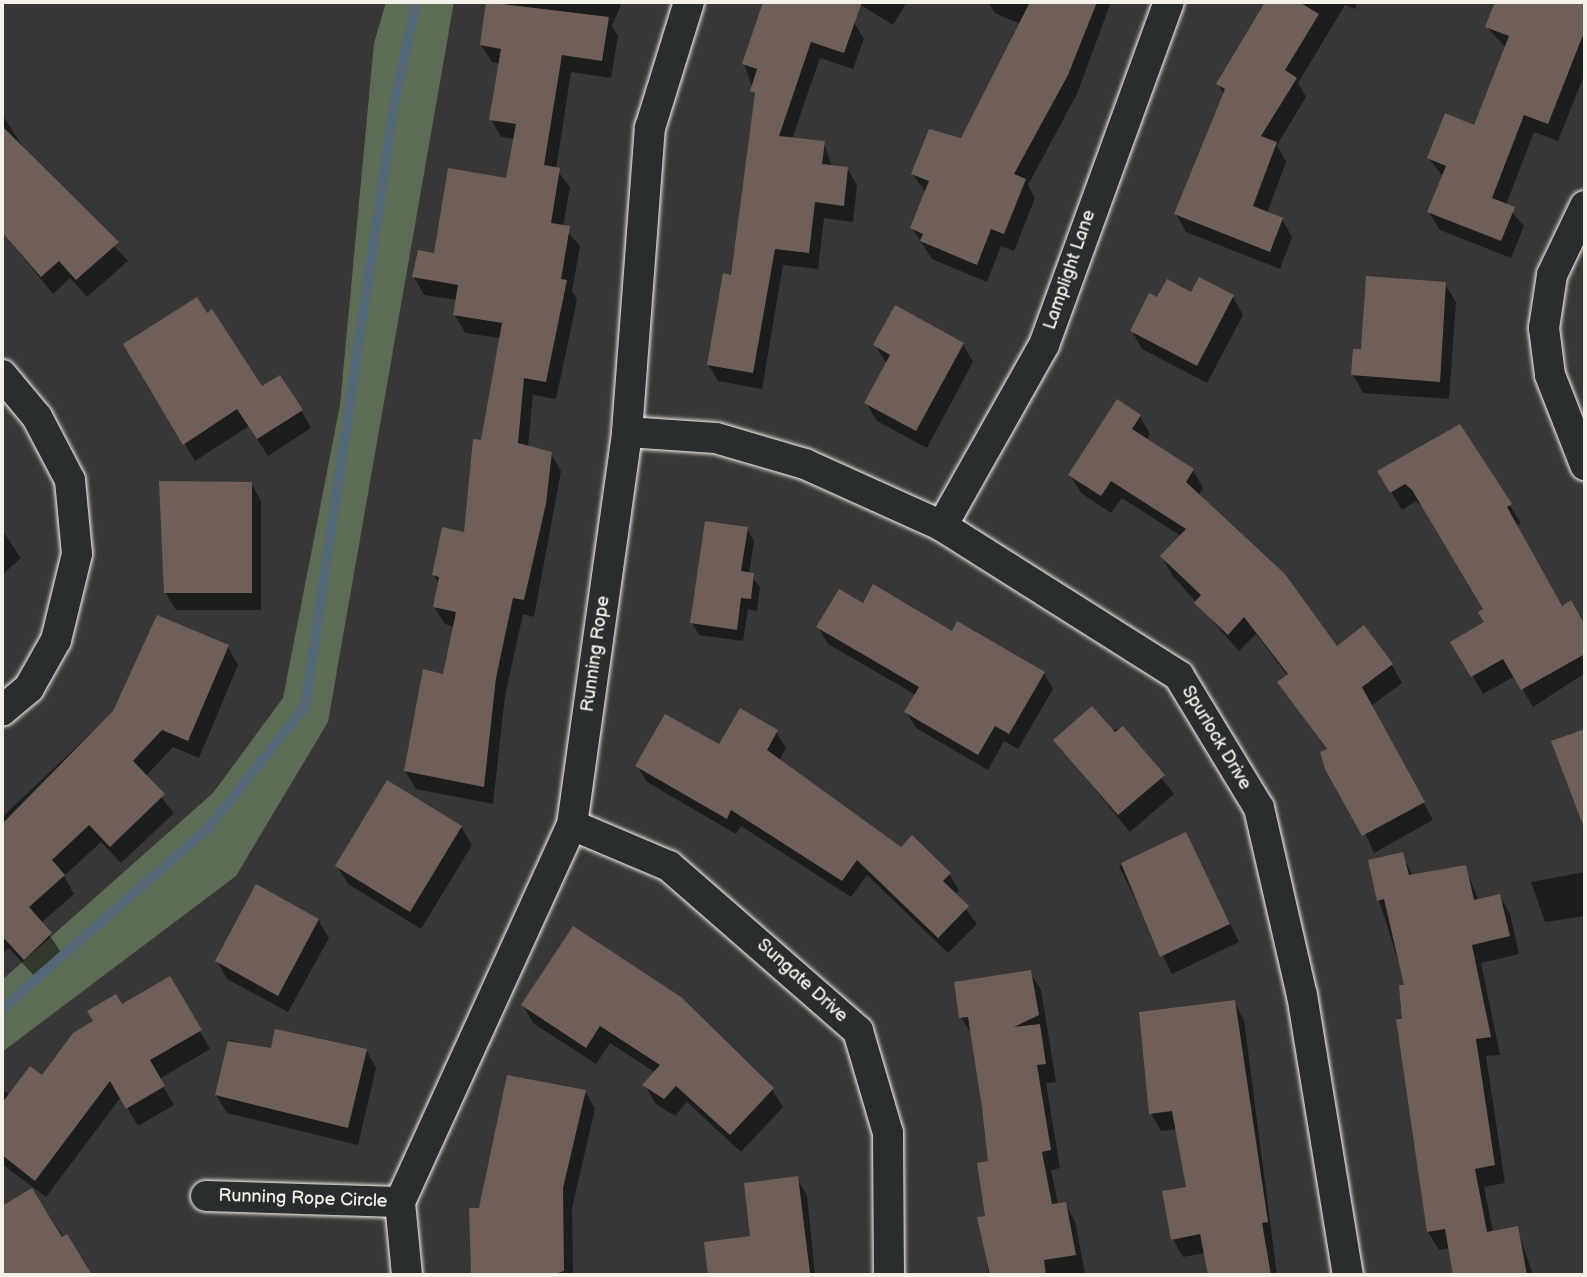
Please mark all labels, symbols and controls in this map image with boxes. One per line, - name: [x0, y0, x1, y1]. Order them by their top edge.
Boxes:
- street label: Lamplight Lane: [1039, 207, 1101, 333]
- street label: Running Rope: [577, 595, 615, 713]
- street label: Spurlock Drive: [1177, 682, 1255, 794]
- street label: Sungate Drive: [752, 935, 852, 1027]
- street label: Running Rope Circle: [218, 1185, 388, 1213]

